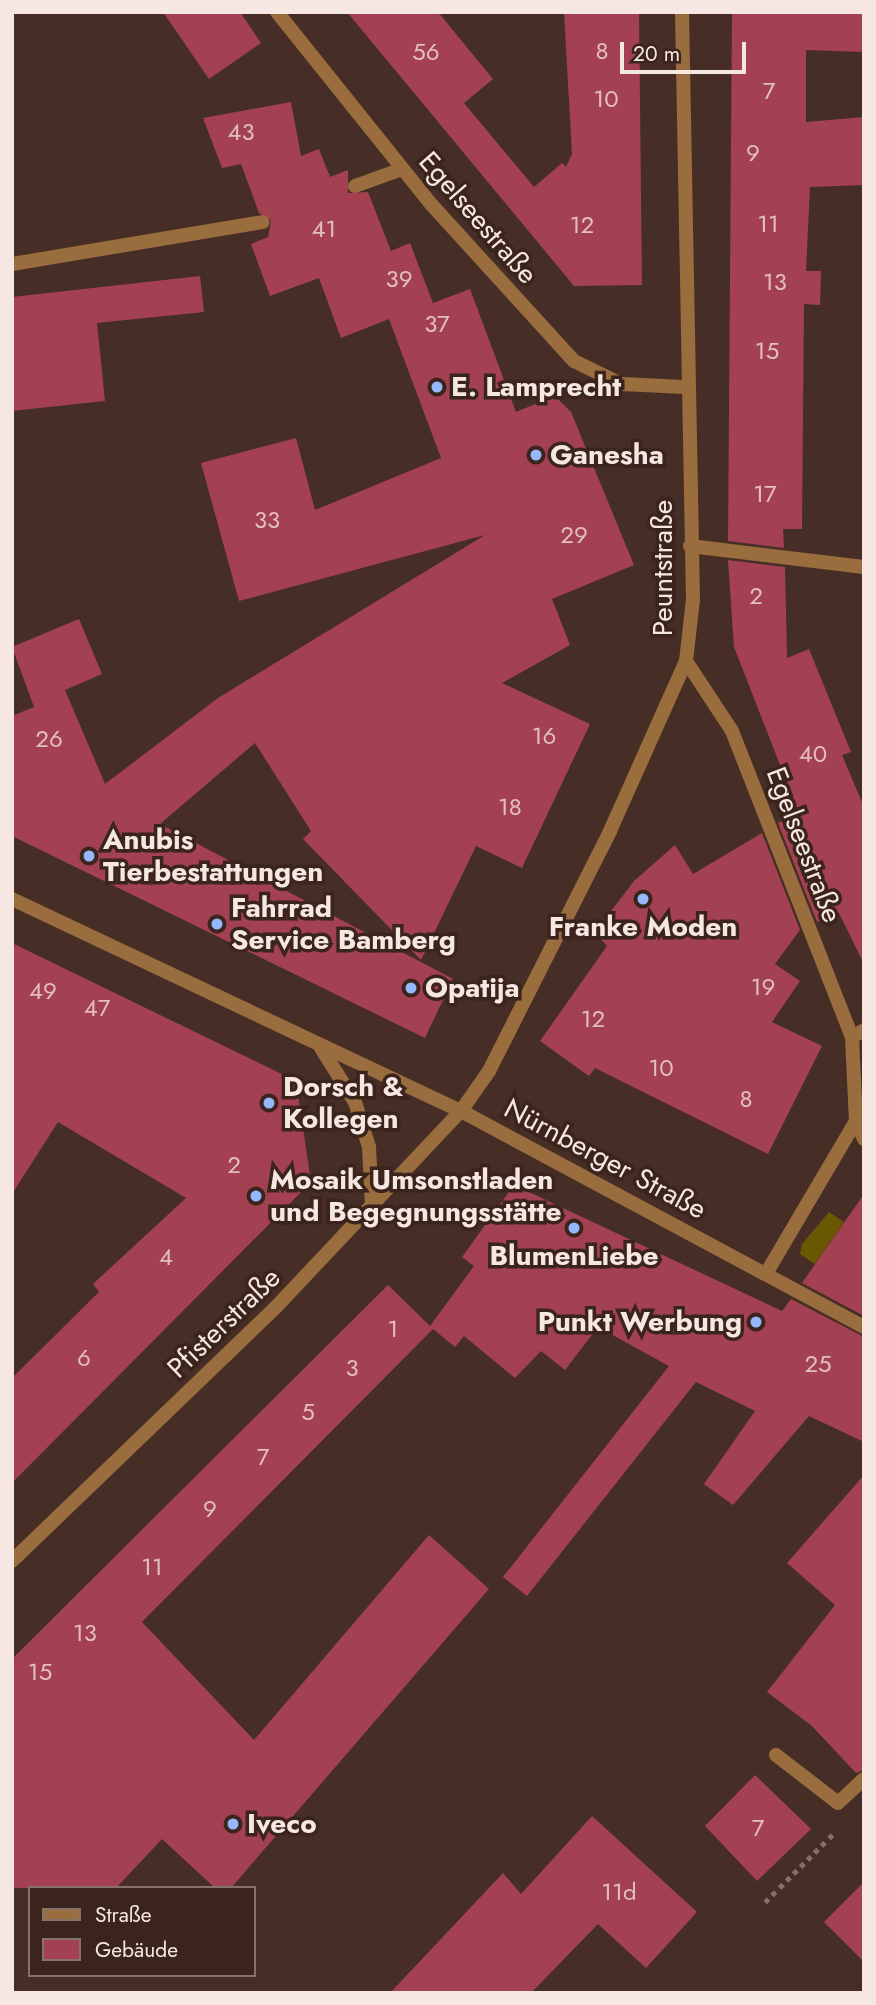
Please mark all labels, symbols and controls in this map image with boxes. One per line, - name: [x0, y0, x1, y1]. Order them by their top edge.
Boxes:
- scale bar: [624, 28, 750, 72]
- house number: 8: [595, 37, 609, 65]
- house number: 56: [412, 38, 440, 66]
- text: 20 m: [633, 39, 680, 69]
- house number: 7: [763, 77, 775, 105]
- house number: 10: [593, 85, 619, 113]
- house number: 43: [227, 118, 255, 146]
- house number: 9: [746, 139, 760, 167]
- street label: Egelseestraße: [412, 145, 544, 291]
- house number: 11: [757, 210, 779, 238]
- house number: 12: [570, 211, 594, 239]
- house number: 41: [312, 215, 336, 243]
- house number: 39: [386, 265, 412, 293]
- house number: 13: [763, 268, 787, 296]
- house number: 37: [424, 310, 450, 338]
- house number: 15: [755, 337, 779, 365]
- place label: E. Lamprecht: [451, 370, 621, 404]
- marker: E. Lamprecht: [429, 379, 445, 395]
- place label: Ganesha: [550, 438, 664, 472]
- marker: Ganesha: [528, 447, 544, 463]
- house number: 17: [753, 480, 777, 508]
- street label: Peuntstraße: [646, 500, 680, 636]
- house number: 33: [254, 506, 280, 534]
- house number: 29: [560, 521, 588, 549]
- house number: 2: [749, 582, 763, 610]
- house number: 16: [532, 722, 556, 750]
- house number: 26: [35, 725, 63, 753]
- house number: 40: [799, 740, 827, 768]
- street label: Egelseestraße: [759, 763, 849, 927]
- house number: 18: [498, 793, 522, 821]
- place label: Anubis Tierbestattungen: [103, 823, 323, 889]
- marker: Anubis Tierbestattungen: [81, 848, 97, 864]
- place label: Fahrrad Service Bamberg: [231, 891, 456, 957]
- marker: Franke Moden: [635, 891, 651, 907]
- place label: Franke Moden: [549, 910, 737, 944]
- marker: Fahrrad Service Bamberg: [209, 916, 225, 932]
- place label: Opatija: [425, 971, 520, 1005]
- house number: 19: [751, 973, 775, 1001]
- house number: 49: [29, 977, 57, 1005]
- marker: Opatija: [403, 980, 419, 996]
- house number: 47: [84, 994, 110, 1022]
- house number: 12: [581, 1005, 605, 1033]
- house number: 10: [648, 1054, 674, 1082]
- place label: Dorsch & Kollegen: [283, 1070, 404, 1136]
- house number: 8: [739, 1085, 753, 1113]
- street label: Nürnberger Straße: [498, 1092, 712, 1226]
- marker: Dorsch & Kollegen: [261, 1095, 277, 1111]
- house number: 2: [227, 1151, 241, 1179]
- place label: Mosaik Umsonstladen und Begegnungsstätte: [270, 1163, 562, 1229]
- marker: Mosaik Umsonstladen und Begegnungsstätte: [248, 1188, 264, 1204]
- marker: BlumenLiebe: [566, 1220, 582, 1236]
- place label: BlumenLiebe: [489, 1239, 659, 1273]
- house number: 4: [159, 1243, 173, 1271]
- street label: Pfisterstraße: [161, 1261, 287, 1385]
- place label: Punkt Werbung: [538, 1305, 742, 1339]
- marker: Punkt Werbung: [748, 1314, 764, 1330]
- house number: 1: [388, 1315, 398, 1343]
- house number: 6: [77, 1344, 91, 1372]
- house number: 25: [804, 1350, 832, 1378]
- house number: 3: [345, 1354, 359, 1382]
- house number: 5: [301, 1398, 315, 1426]
- house number: 7: [257, 1443, 269, 1471]
- house number: 9: [203, 1495, 217, 1523]
- house number: 11: [141, 1553, 163, 1581]
- house number: 13: [73, 1619, 97, 1647]
- house number: 15: [28, 1658, 52, 1686]
- place label: Iveco: [247, 1807, 317, 1841]
- house number: 7: [752, 1814, 764, 1842]
- marker: Iveco: [225, 1816, 241, 1832]
- house number: 11d: [601, 1878, 637, 1906]
- legend: [28, 1886, 256, 1977]
- text: Straße: [95, 1900, 152, 1930]
- text: Gebäude: [95, 1935, 178, 1965]

